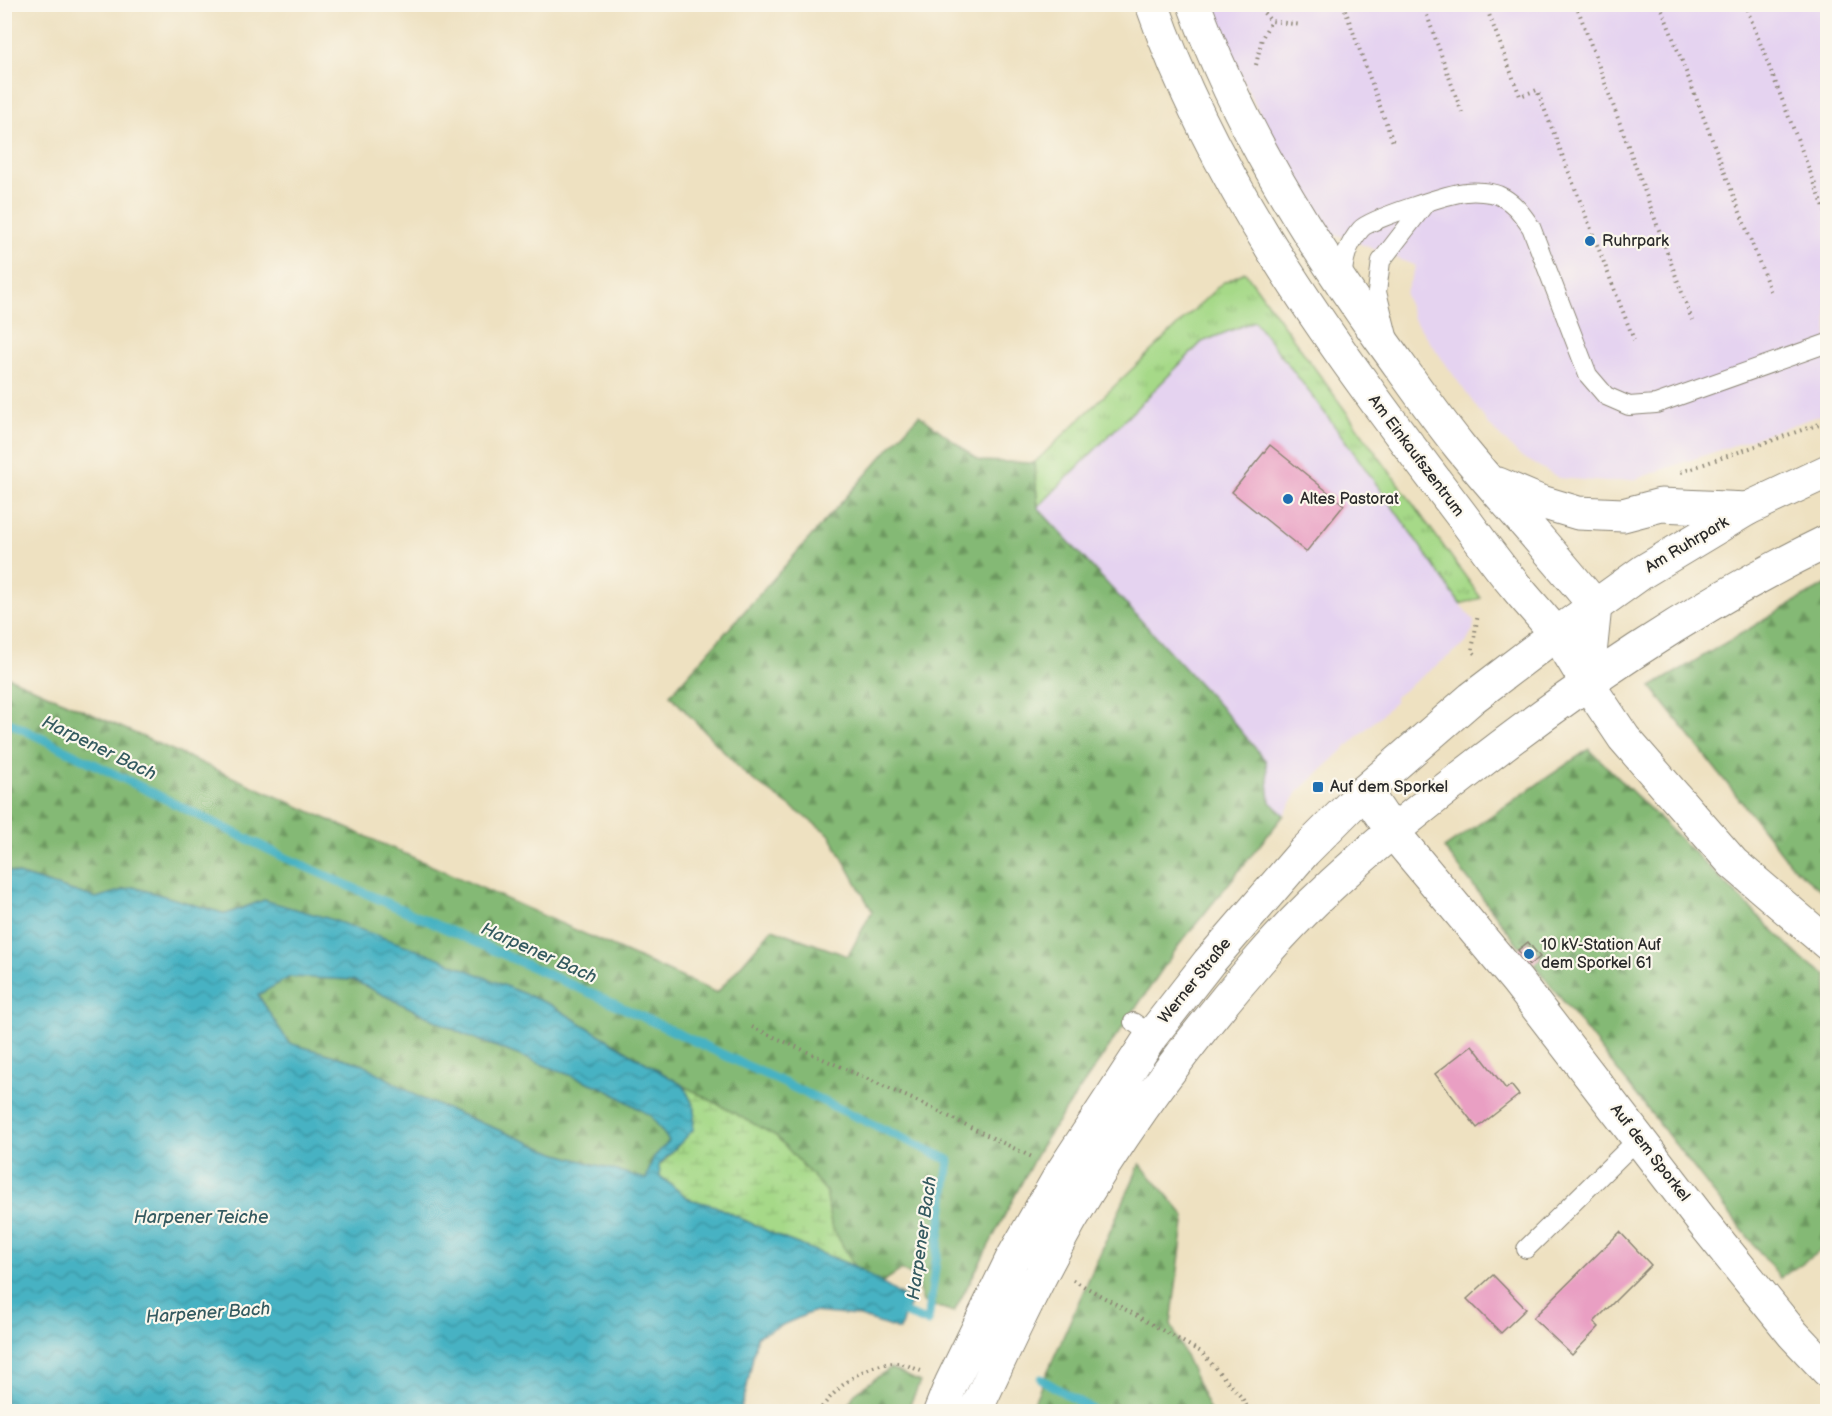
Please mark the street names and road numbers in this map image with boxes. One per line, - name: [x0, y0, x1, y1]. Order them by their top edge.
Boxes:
- street label: Am Einkaufszentrum: [1364, 391, 1468, 521]
- street label: Am Ruhrpark: [1642, 513, 1732, 577]
- street label: Werner Straße: [1155, 934, 1236, 1028]
- street label: Auf dem Sporkel: [1606, 1101, 1694, 1205]

